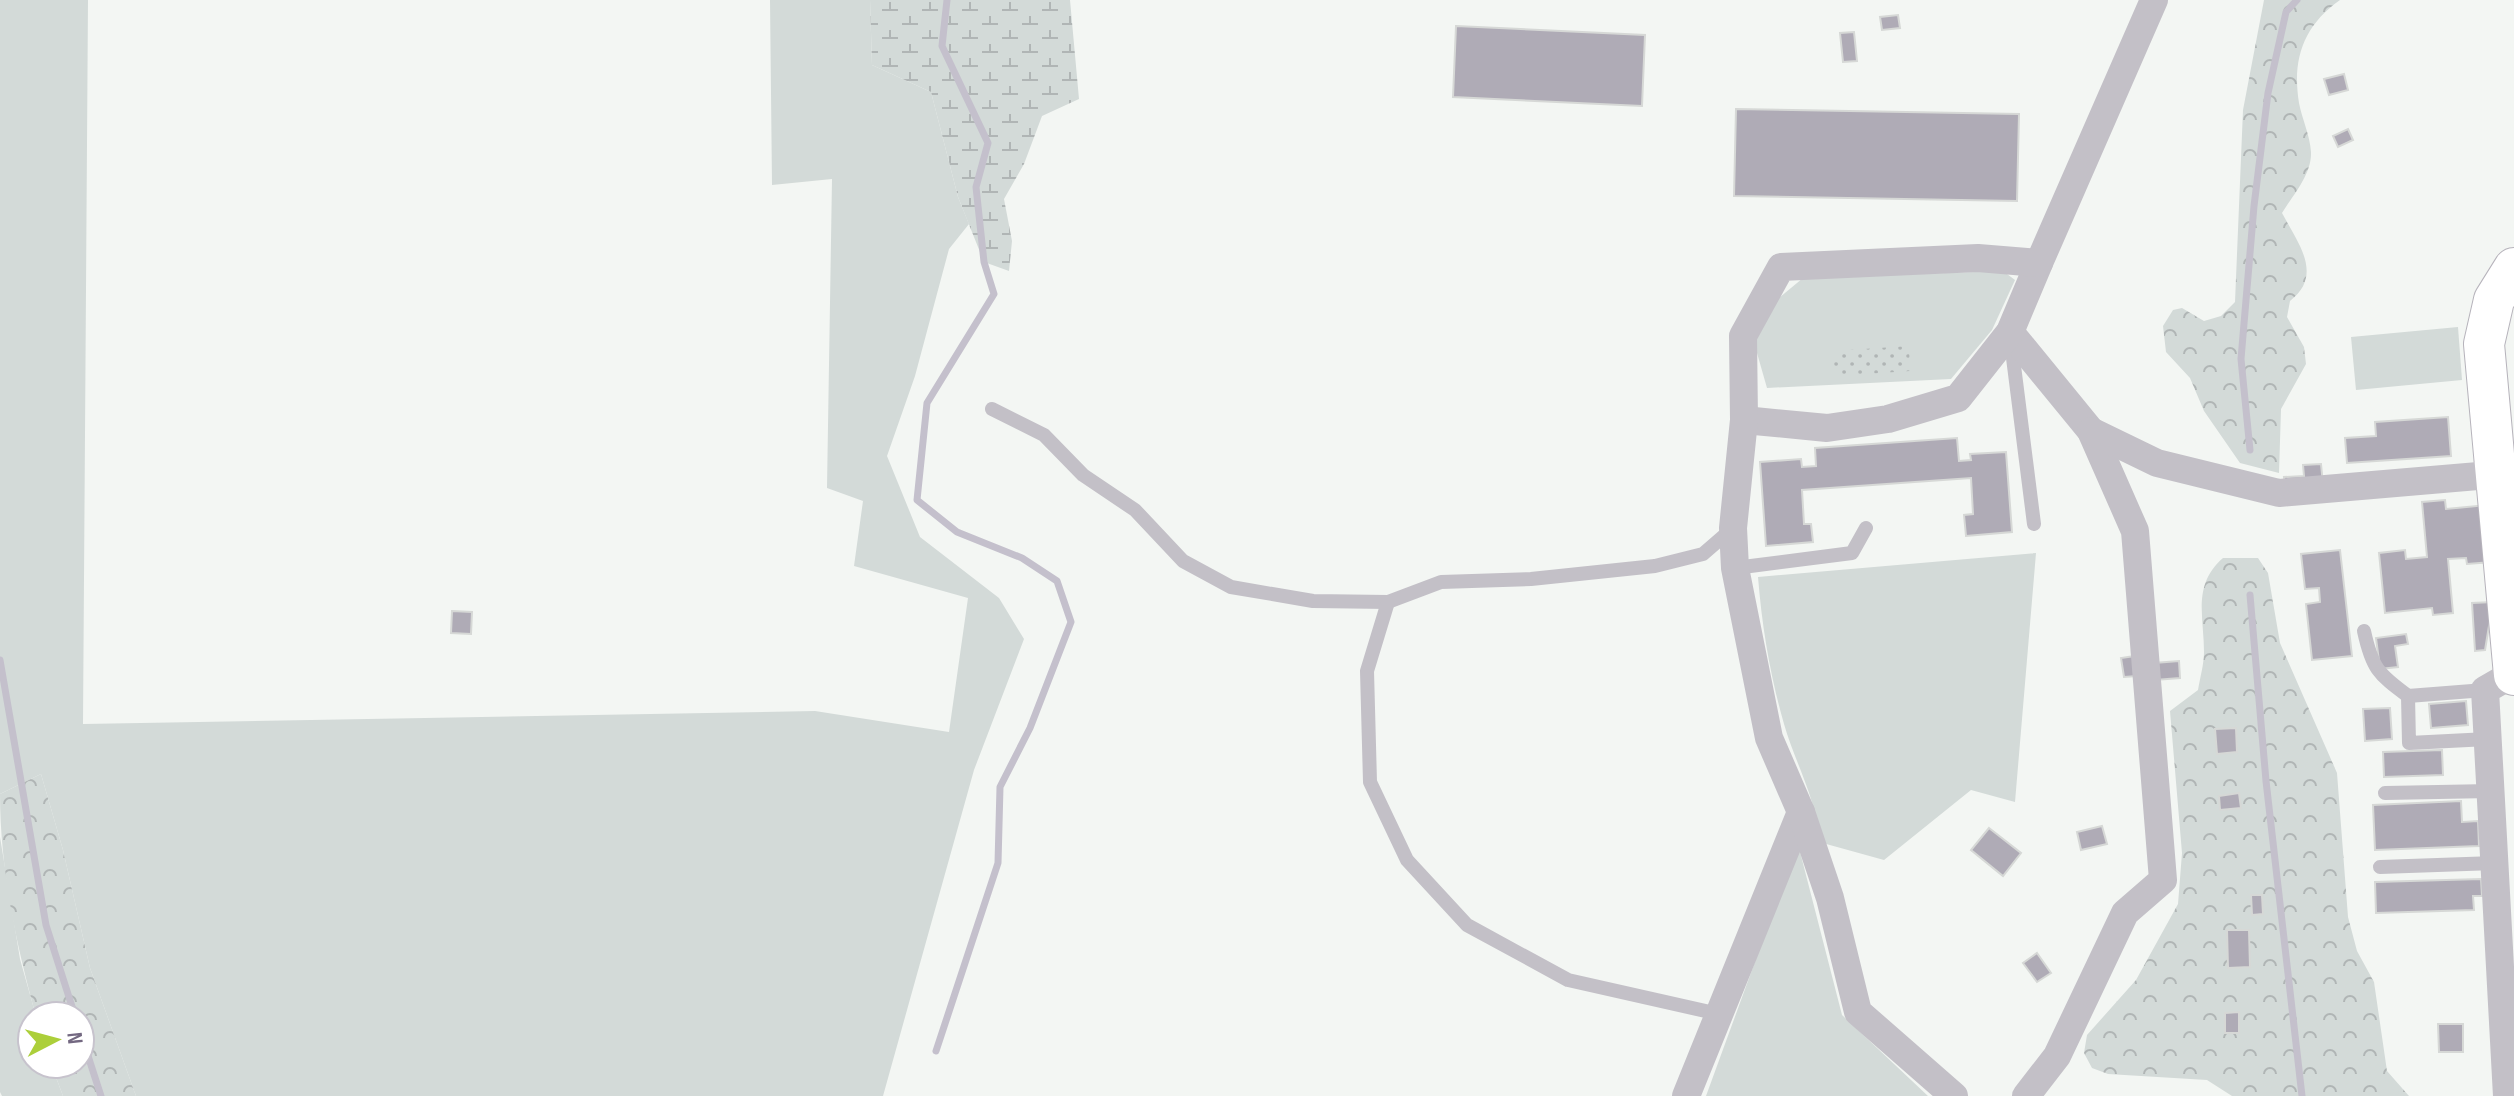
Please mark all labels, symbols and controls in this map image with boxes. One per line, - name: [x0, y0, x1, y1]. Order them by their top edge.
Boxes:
- north arrow: [16, 1000, 96, 1080]
- text: N: [60, 1031, 88, 1045]

